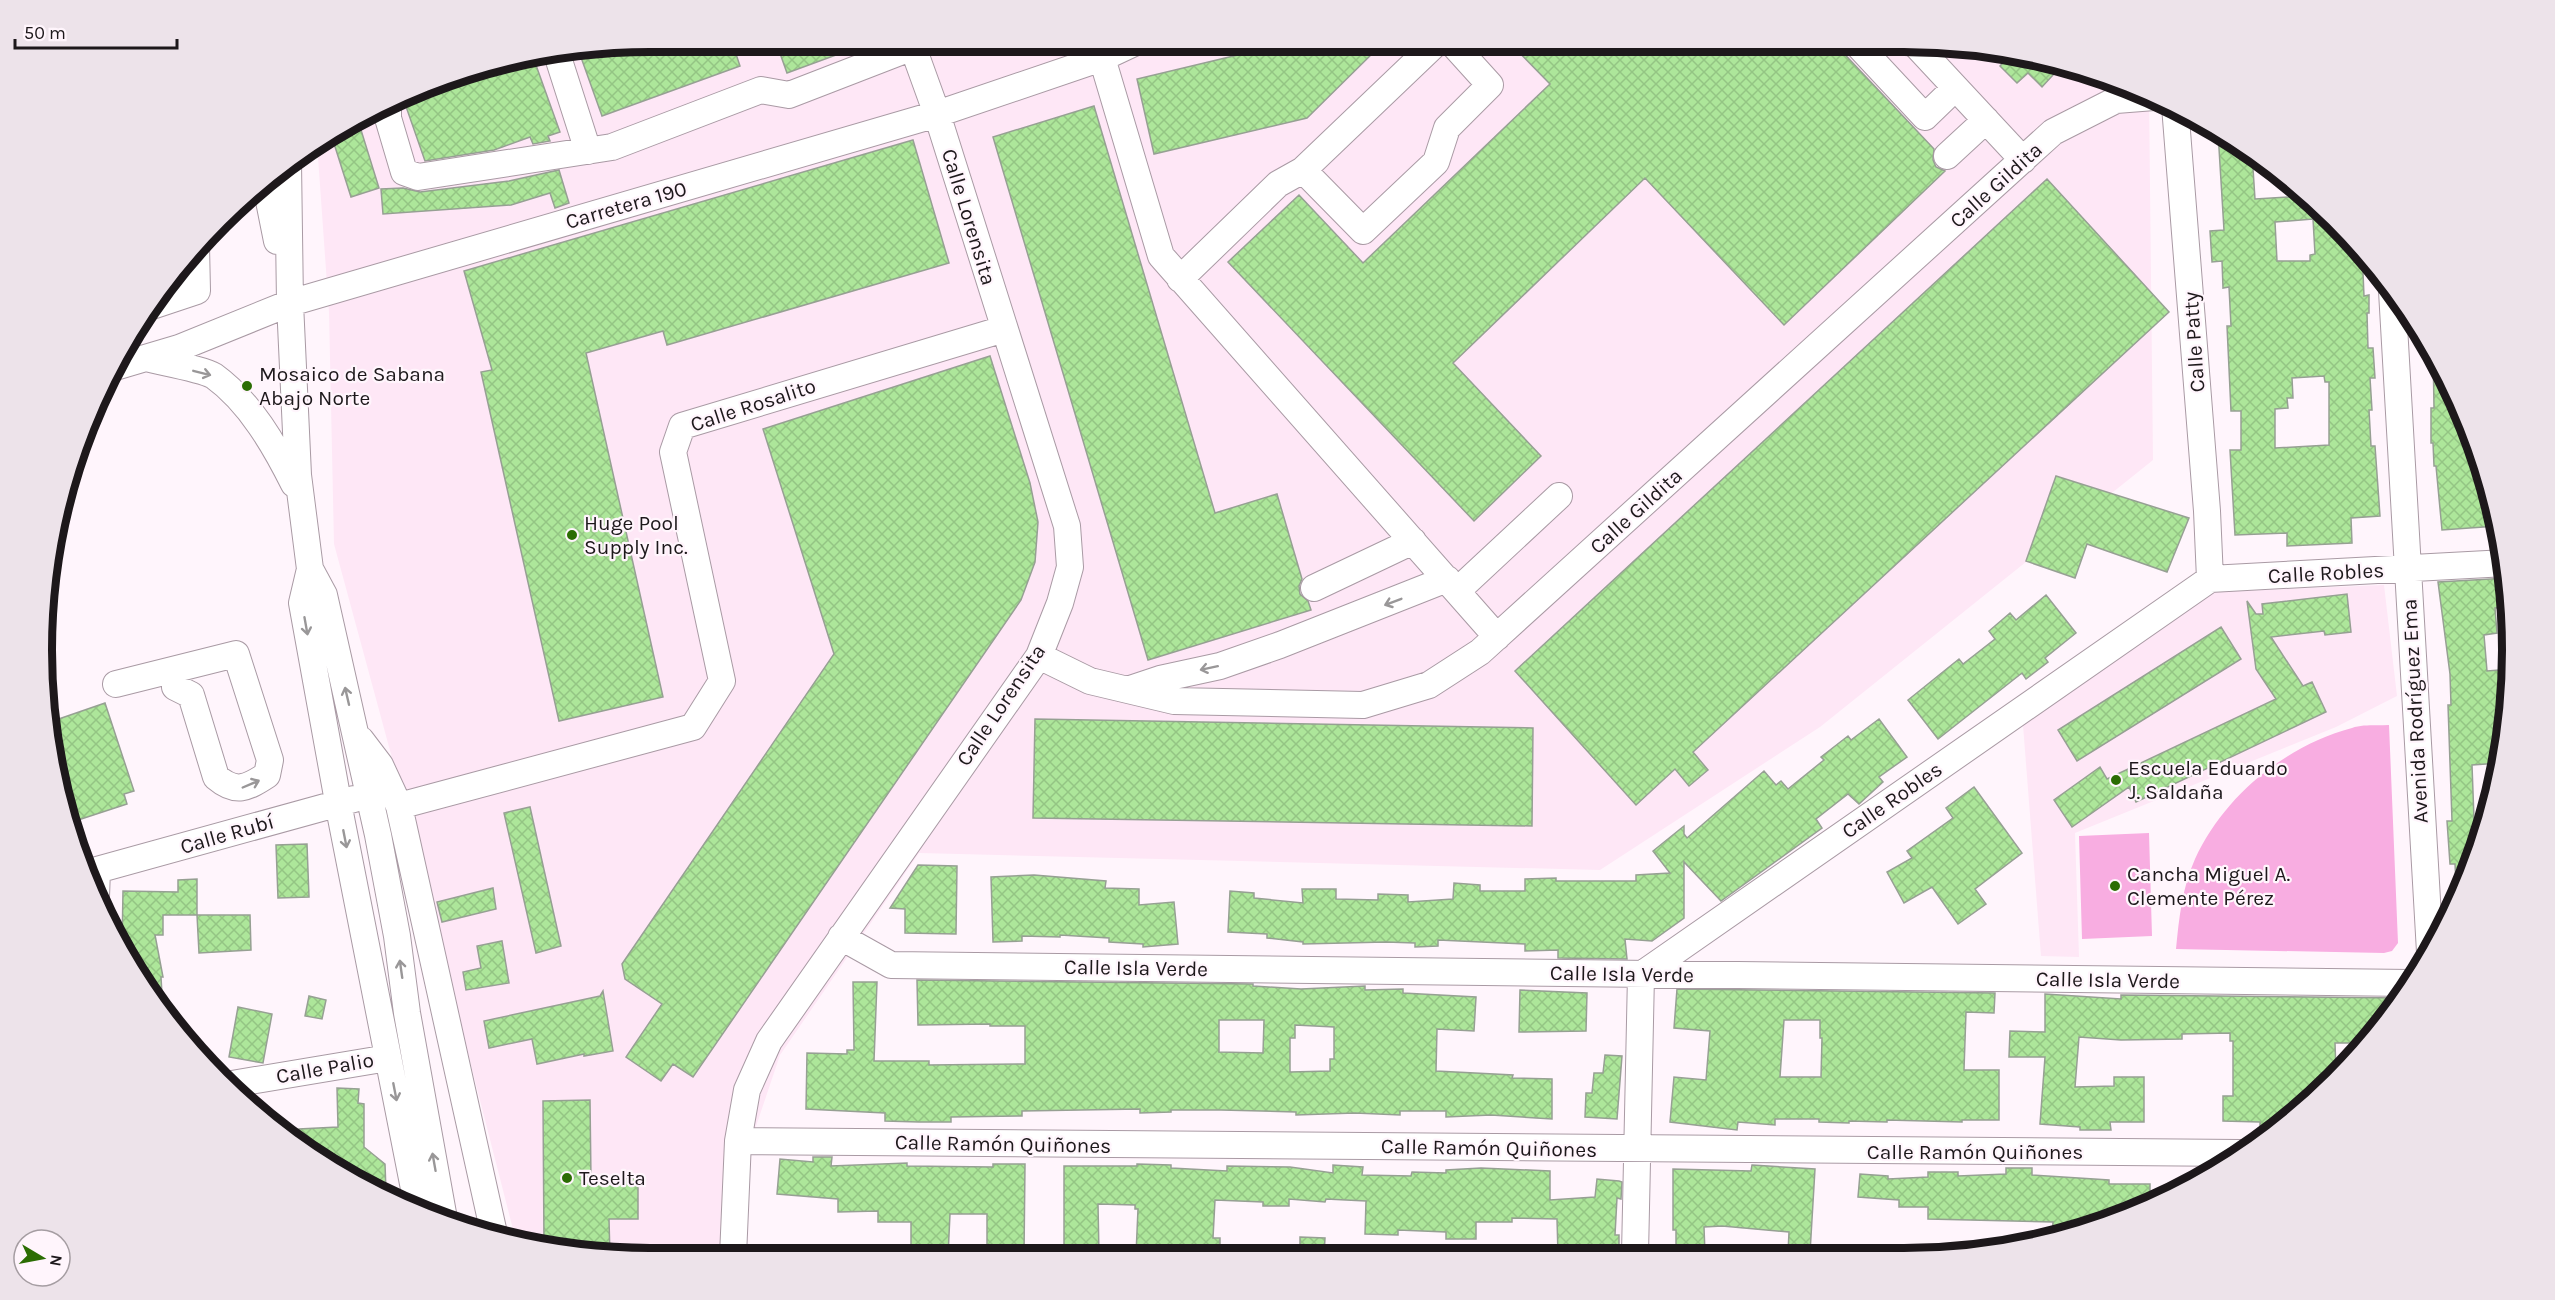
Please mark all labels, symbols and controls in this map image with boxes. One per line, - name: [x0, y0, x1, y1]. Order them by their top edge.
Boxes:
- scale bar: [15, 12, 177, 50]
- text: 50 m: [24, 22, 66, 44]
- street label: Calle Gildita: [1945, 137, 2047, 233]
- street label: Calle Lorensita: [937, 146, 1001, 288]
- street label: Carretera 190: [563, 176, 689, 234]
- street label: Calle Patty: [2179, 291, 2209, 393]
- place label: Mosaico de Sabana Abajo Norte: [259, 362, 445, 410]
- one-way arrow: [192, 367, 211, 379]
- street label: Calle Rosalito: [687, 373, 819, 437]
- marker: Mosaico de Sabana Abajo Norte: [240, 379, 254, 393]
- street label: Calle Gildita: [1585, 463, 1687, 559]
- place label: Huge Pool Supply Inc.: [584, 511, 688, 559]
- marker: Huge Pool Supply Inc.: [565, 528, 579, 542]
- street label: Calle Robles: [2267, 558, 2385, 588]
- one-way arrow: [1384, 597, 1402, 608]
- street label: Avenida Rodríguez Ema: [2397, 598, 2433, 824]
- one-way arrow: [301, 616, 312, 636]
- street label: Calle Lorensita: [952, 640, 1050, 770]
- one-way arrow: [1200, 663, 1220, 674]
- one-way arrow: [341, 686, 352, 706]
- place label: Escuela Eduardo J. Saldaña: [2128, 756, 2288, 804]
- street label: Calle Robles: [1837, 757, 1947, 843]
- marker: Escuela Eduardo J. Saldaña: [2109, 773, 2123, 787]
- one-way arrow: [241, 777, 259, 789]
- street label: Calle Rubí: [177, 809, 277, 859]
- one-way arrow: [340, 828, 351, 848]
- place label: Cancha Miguel A. Clemente Pérez: [2127, 862, 2290, 910]
- marker: Cancha Miguel A. Clemente Pérez: [2108, 879, 2122, 893]
- street label: Calle Isla Verde: [1064, 955, 1208, 981]
- one-way arrow: [396, 960, 407, 980]
- street label: Calle Isla Verde: [1550, 961, 1694, 987]
- street label: Calle Isla Verde: [2036, 967, 2180, 993]
- street label: Calle Palio: [274, 1048, 376, 1088]
- one-way arrow: [390, 1082, 401, 1101]
- street label: Calle Ramón Quiñones: [895, 1130, 1111, 1158]
- street label: Calle Ramón Quiñones: [1381, 1134, 1597, 1162]
- street label: Calle Ramón Quiñones: [1867, 1140, 2083, 1164]
- one-way arrow: [428, 1152, 439, 1172]
- place label: Teselta: [579, 1166, 646, 1190]
- marker: Teselta: [560, 1171, 574, 1185]
- north arrow: [12, 1228, 72, 1288]
- text: N: [46, 1253, 67, 1268]

